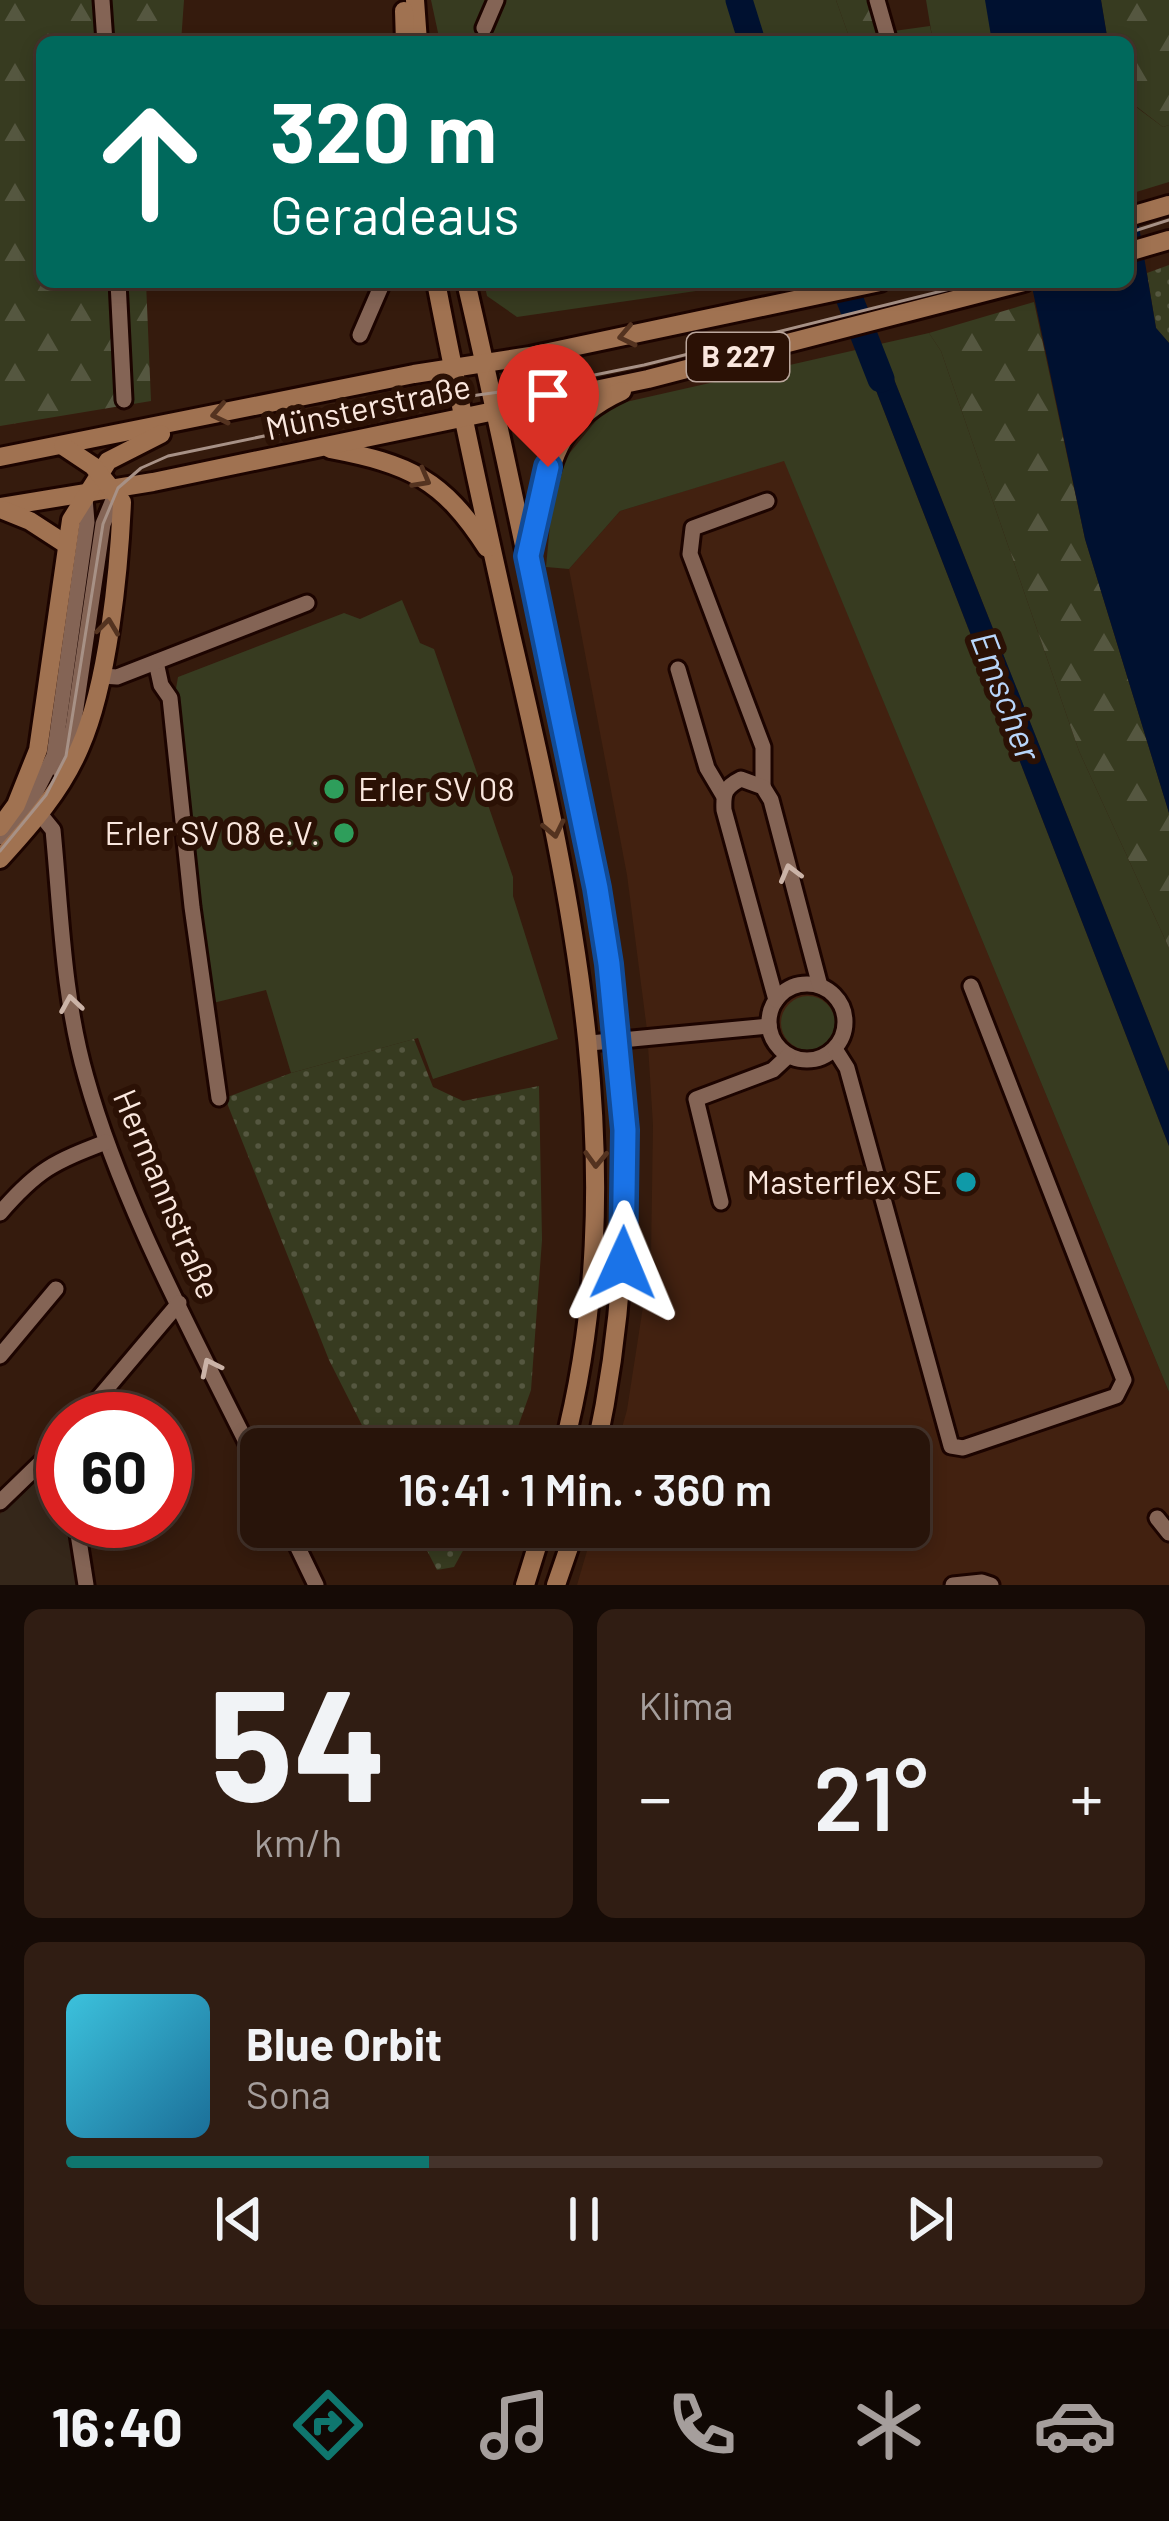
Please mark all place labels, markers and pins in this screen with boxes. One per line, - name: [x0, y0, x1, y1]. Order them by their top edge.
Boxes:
- pin: [497, 344, 599, 467]
- place label: Erler SV 08: [358, 768, 515, 808]
- marker: Erler SV 08: [321, 776, 347, 802]
- place label: Erler SV 08 e.V.: [105, 812, 320, 852]
- marker: Erler SV 08 e.V.: [331, 820, 357, 846]
- place label: Masterflex SE: [747, 1161, 942, 1201]
- marker: Masterflex SE: [953, 1169, 979, 1195]

